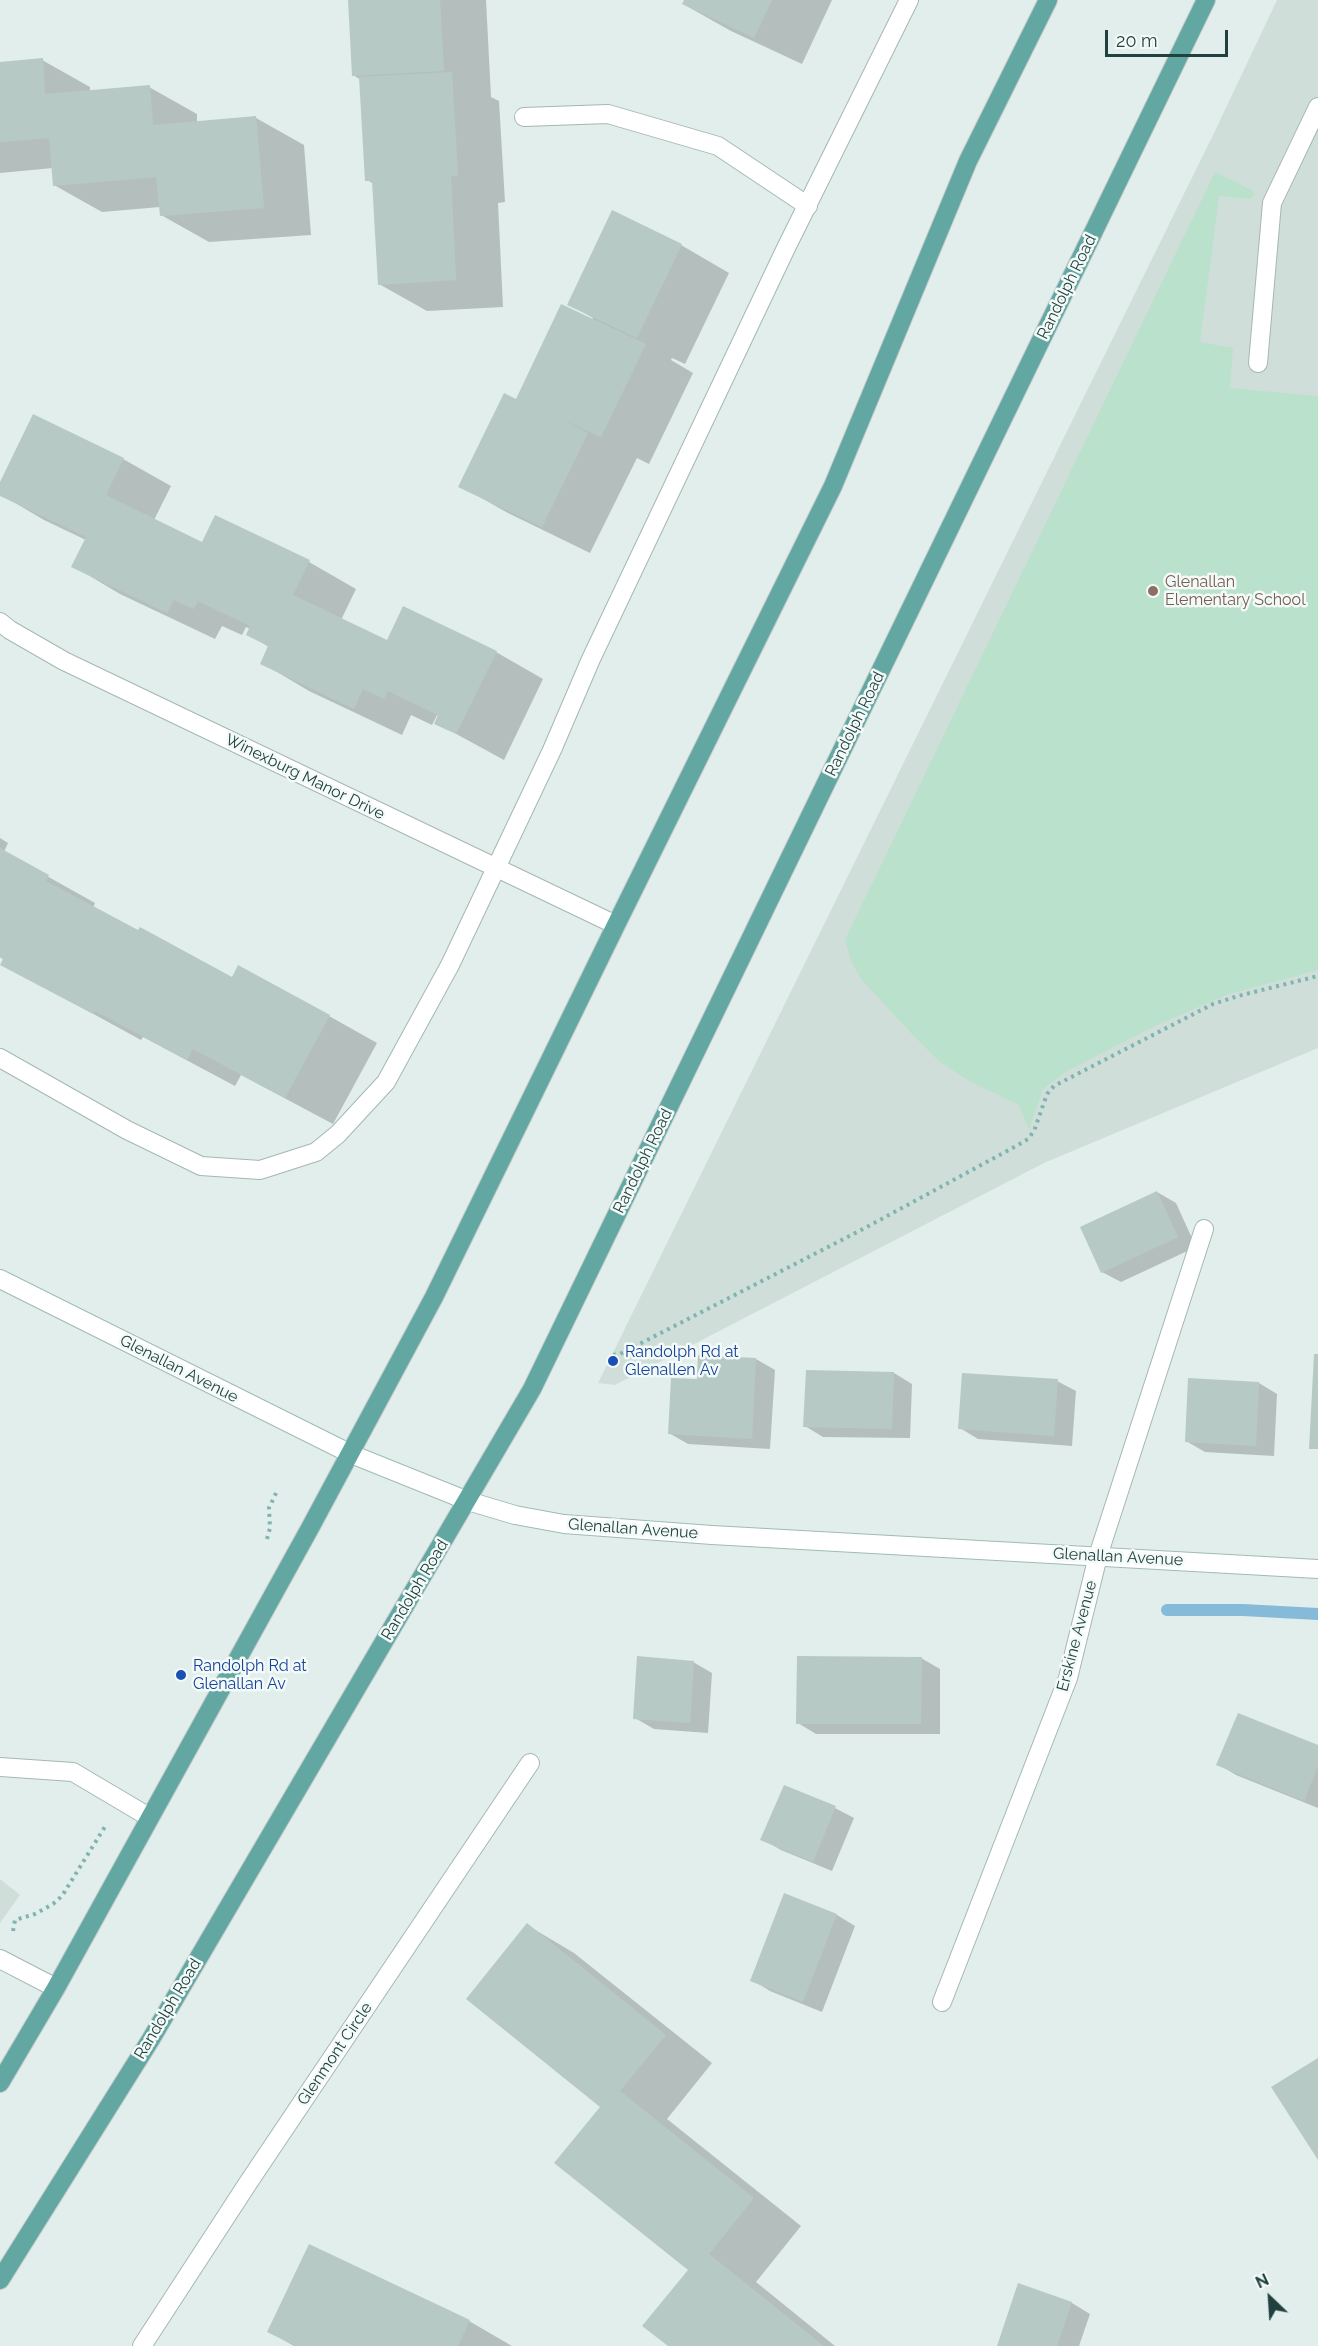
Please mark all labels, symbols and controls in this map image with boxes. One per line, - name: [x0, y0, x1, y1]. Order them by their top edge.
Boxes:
- scale bar: [1108, 18, 1231, 56]
- text: 20 m: [1116, 30, 1158, 51]
- street label: Randolph Road: [1033, 232, 1101, 342]
- place label: Glenallan Elementary School: [1165, 572, 1305, 610]
- marker: Glenallan Elementary School: [1146, 584, 1160, 598]
- street label: Randolph Road: [821, 669, 889, 779]
- street label: Winexburg Manor Drive: [222, 730, 388, 824]
- street label: Randolph Road: [609, 1106, 677, 1216]
- street label: Glenallan Avenue: [117, 1331, 241, 1407]
- place label: Randolph Rd at Glenallen Av: [625, 1342, 739, 1380]
- marker: Randolph Rd at Glenallen Av: [606, 1354, 620, 1368]
- street label: Glenallan Avenue: [567, 1515, 699, 1543]
- street label: Randolph Road: [377, 1536, 453, 1644]
- street label: Glenallan Avenue: [1052, 1544, 1184, 1570]
- street label: Erskine Avenue: [1053, 1578, 1101, 1694]
- place label: Randolph Rd at Glenallan Av: [193, 1656, 307, 1694]
- marker: Randolph Rd at Glenallan Av: [174, 1668, 188, 1682]
- street label: Randolph Road: [130, 1955, 206, 2063]
- street label: Glenmont Circle: [294, 1999, 376, 2109]
- north arrow: [1240, 2268, 1300, 2328]
- text: N: [1253, 2270, 1272, 2292]

